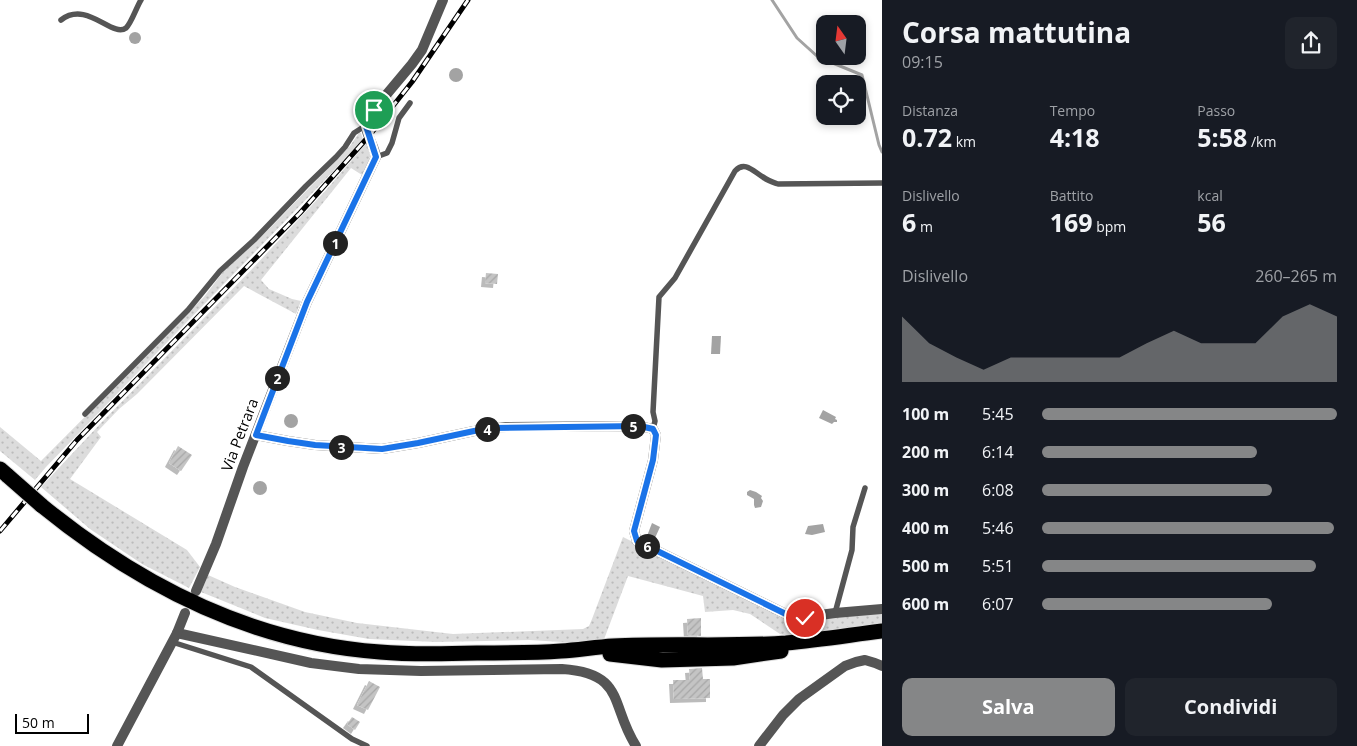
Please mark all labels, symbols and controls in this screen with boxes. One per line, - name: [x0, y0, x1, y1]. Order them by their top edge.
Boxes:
- text: Corsa mattutina: [902, 13, 1131, 51]
- north arrow: [816, 15, 866, 65]
- map controls: [816, 15, 866, 125]
- button: share: [1285, 17, 1337, 69]
- text: 09:15: [902, 51, 943, 73]
- button: locate: [816, 75, 866, 125]
- pin: [353, 89, 395, 131]
- icon: arrive: [360, 96, 388, 124]
- text: Distanza: [902, 101, 958, 120]
- text: Tempo: [1050, 101, 1095, 120]
- text: Passo: [1197, 101, 1235, 120]
- text: 0.72: [902, 120, 952, 154]
- text: 4:18: [1050, 120, 1100, 154]
- text: 5:58: [1197, 120, 1247, 154]
- text: km: [952, 132, 976, 151]
- text: /km: [1247, 132, 1276, 151]
- text: Dislivello: [902, 186, 960, 205]
- text: Battito: [1050, 186, 1093, 205]
- text: kcal: [1197, 186, 1223, 205]
- text: 6: [902, 205, 916, 239]
- text: 169: [1050, 205, 1093, 239]
- text: 56: [1197, 205, 1226, 239]
- text: m: [916, 217, 933, 236]
- text: bpm: [1093, 217, 1126, 236]
- pin: 1: [322, 230, 348, 256]
- text: 1: [331, 234, 340, 253]
- text: Dislivello: [902, 265, 968, 287]
- text: 260–265 m: [1255, 265, 1337, 287]
- pin: 2: [264, 366, 290, 390]
- text: 2: [273, 369, 282, 388]
- street label: Via Petrara: [216, 395, 262, 474]
- text: 100 m: [902, 403, 949, 425]
- text: 5:45: [982, 403, 1014, 425]
- pin: 5: [620, 414, 646, 438]
- pin: 4: [474, 416, 500, 442]
- text: 5: [629, 417, 638, 436]
- text: 4: [483, 420, 492, 439]
- pin: 3: [328, 434, 354, 460]
- text: 3: [337, 438, 346, 457]
- text: 200 m: [902, 441, 949, 463]
- text: 6:14: [982, 441, 1014, 463]
- text: 300 m: [902, 479, 949, 501]
- text: 6:08: [982, 479, 1014, 501]
- text: 400 m: [902, 517, 949, 539]
- text: 5:46: [982, 517, 1014, 539]
- pin: 6: [634, 534, 660, 558]
- text: 6: [643, 537, 652, 556]
- text: 500 m: [902, 555, 949, 577]
- text: 5:51: [982, 555, 1014, 577]
- text: 600 m: [902, 593, 949, 615]
- text: 6:07: [982, 593, 1014, 615]
- pin: [784, 597, 826, 639]
- icon: check: [791, 604, 819, 632]
- button: Salva: [902, 678, 1115, 736]
- button: Condividi: [1125, 678, 1337, 736]
- scale bar: [15, 711, 89, 734]
- text: 50 m: [22, 713, 55, 732]

